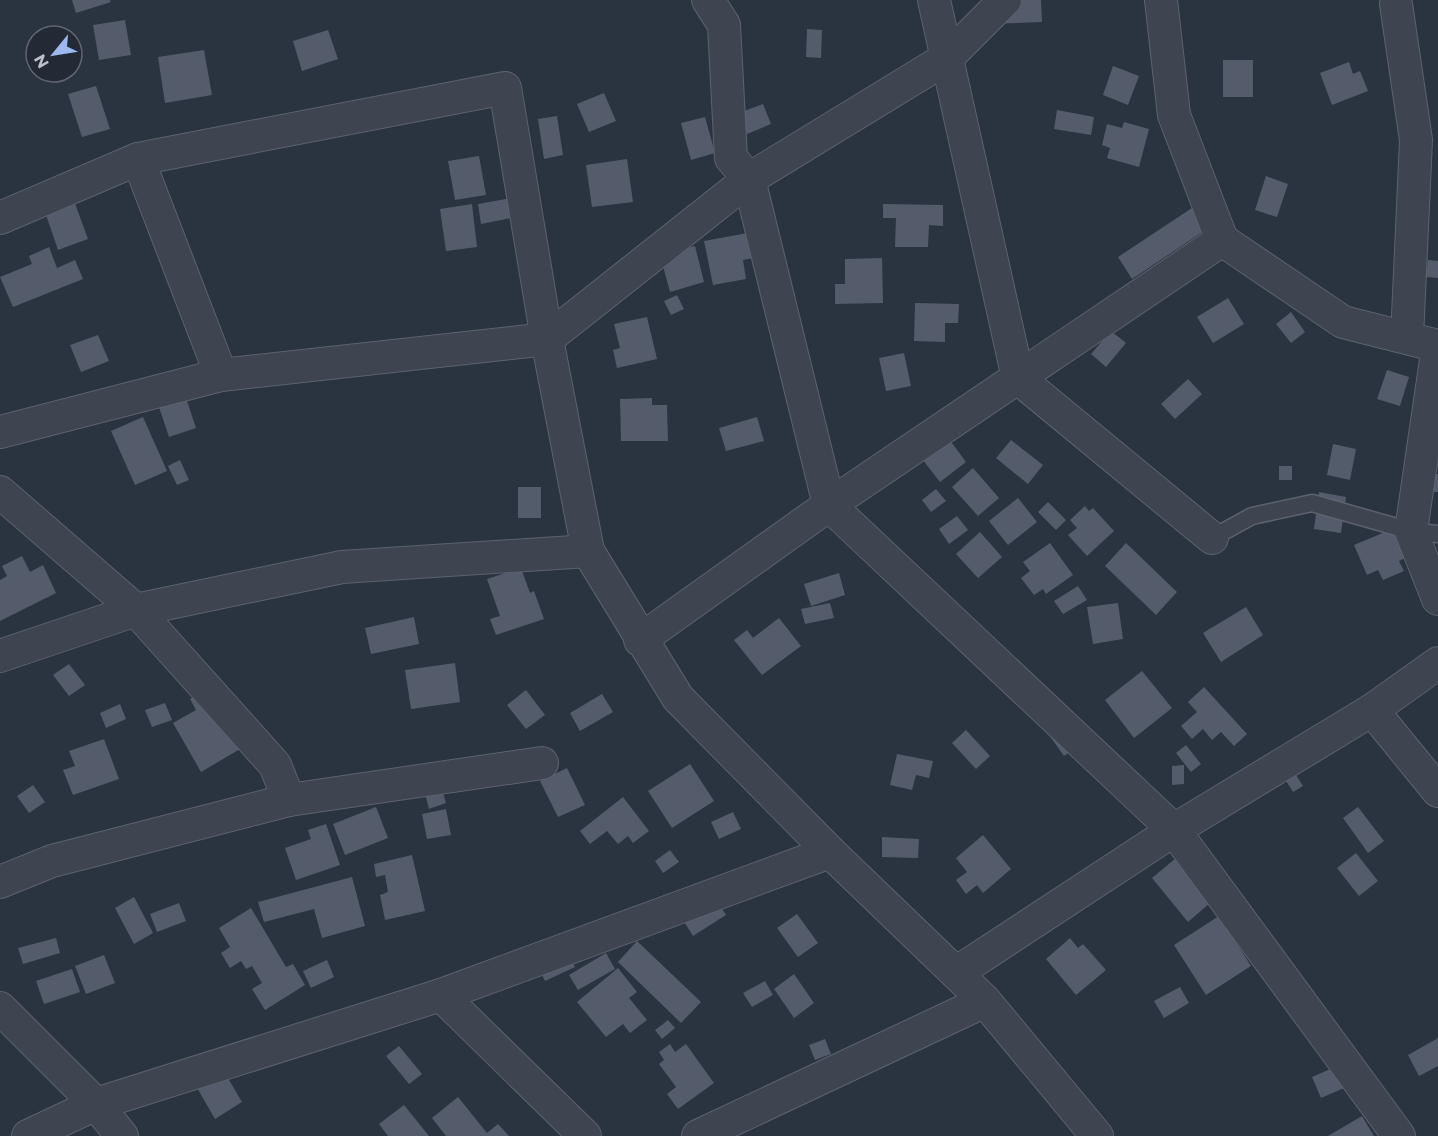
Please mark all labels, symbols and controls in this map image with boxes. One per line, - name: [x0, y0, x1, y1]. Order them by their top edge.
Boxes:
- north arrow: [24, 24, 84, 84]
- text: N: [30, 51, 53, 72]

